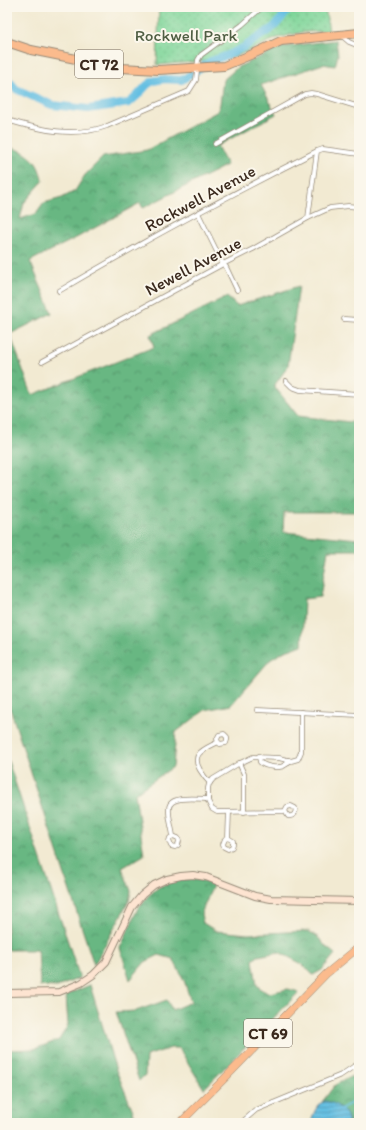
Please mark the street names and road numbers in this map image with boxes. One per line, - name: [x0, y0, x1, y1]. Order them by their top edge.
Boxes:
- road number: CT 72: [75, 50, 123, 78]
- street label: Rockwell Avenue: [141, 160, 259, 236]
- street label: Newell Avenue: [142, 232, 244, 300]
- road number: CT 69: [244, 1019, 292, 1047]

